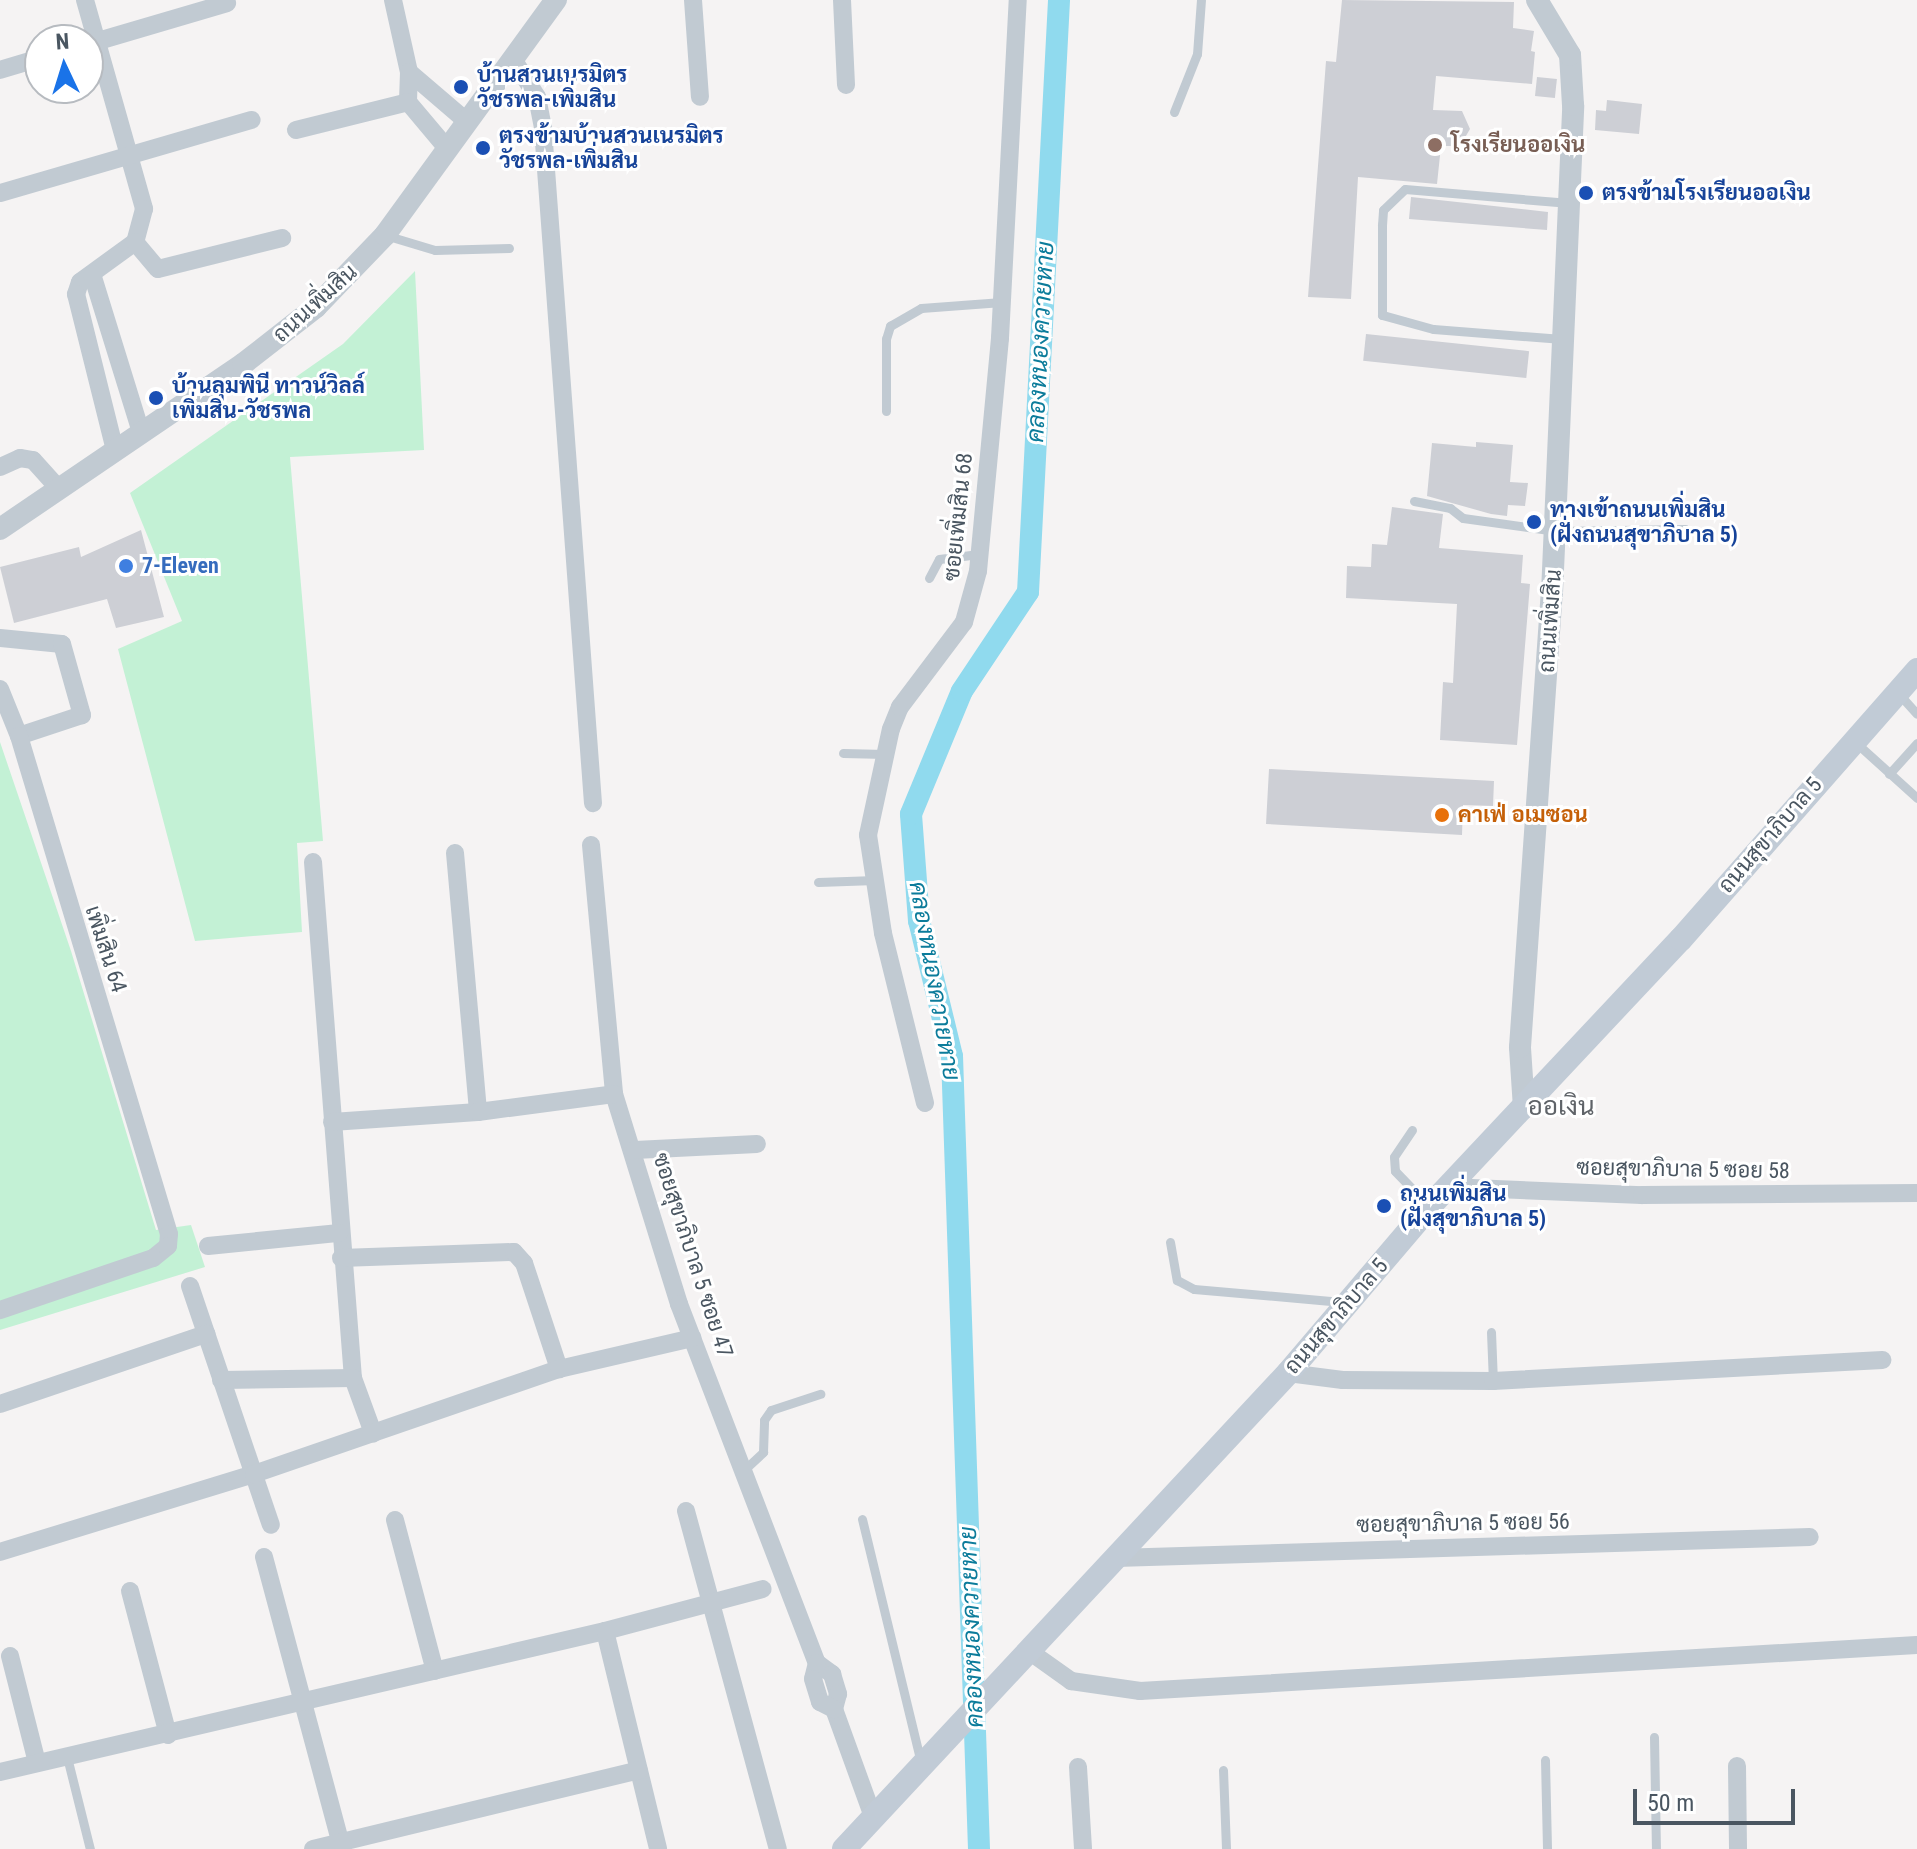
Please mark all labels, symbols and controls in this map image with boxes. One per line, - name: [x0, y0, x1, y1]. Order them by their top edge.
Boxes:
- north arrow: [24, 24, 104, 104]
- text: N: [55, 29, 70, 54]
- place label: บ้านสวนเนรมิตร วัชรพล-เพิ่มสิน: [477, 61, 627, 112]
- marker: บ้านสวนเนรมิตร วัชรพล-เพิ่มสิน: [452, 78, 470, 96]
- place label: ตรงข้ามบ้านสวนเนรมิตร วัชรพล-เพิ่มสิน: [499, 122, 724, 174]
- place label: โรงเรียนออเงิน: [1451, 132, 1585, 158]
- marker: โรงเรียนออเงิน: [1426, 136, 1444, 154]
- marker: ตรงข้ามบ้านสวนเนรมิตร วัชรพล-เพิ่มสิน: [474, 139, 492, 157]
- place label: ตรงข้ามโรงเรียนออเงิน: [1602, 180, 1811, 206]
- marker: ตรงข้ามโรงเรียนออเงิน: [1577, 184, 1595, 202]
- water label: คลองหนองควายหาย: [1021, 241, 1061, 443]
- street label: ถนนเพิ่มสิน: [268, 258, 362, 348]
- place label: บ้านลุมพินี ทาวน์วิลล์ เพิ่มสิน-วัชรพล: [172, 372, 365, 424]
- marker: บ้านลุมพินี ทาวน์วิลล์ เพิ่มสิน-วัชรพล: [147, 389, 165, 407]
- street label: ซอยเพิ่มสิน 68: [938, 452, 978, 582]
- place label: ทางเข้าถนนเพิ่มสิน (ฝั่งถนนสุขาภิบาล 5): [1550, 496, 1738, 548]
- marker: ทางเข้าถนนเพิ่มสิน (ฝั่งถนนสุขาภิบาล 5): [1525, 513, 1543, 531]
- place label: 7-Eleven: [142, 553, 219, 579]
- marker: 7-Eleven: [117, 557, 135, 575]
- street label: ถนนเพิ่มสิน: [1533, 568, 1567, 674]
- street label: ถนนสุขาภิบาล 5: [1713, 772, 1827, 898]
- place label: คาเฟ่ อเมซอน: [1458, 802, 1588, 828]
- marker: คาเฟ่ อเมซอน: [1433, 806, 1451, 824]
- water label: คลองหนองควายหาย: [902, 879, 966, 1083]
- street label: เพิ่มสิน 64: [80, 902, 132, 996]
- district label: ออเงิน: [1528, 1091, 1594, 1123]
- street label: ซอยสุขาภิบาล 5 ซอย 47: [647, 1149, 739, 1361]
- street label: ซอยสุขาภิบาล 5 ซอย 58: [1576, 1154, 1790, 1184]
- place label: ถนนเพิ่มสิน (ฝั่งสุขาภิบาล 5): [1400, 1180, 1546, 1232]
- marker: ถนนเพิ่มสิน (ฝั่งสุขาภิบาล 5): [1375, 1197, 1393, 1215]
- street label: ถนนสุขาภิบาล 5: [1279, 1253, 1393, 1379]
- street label: ซอยสุขาภิบาล 5 ซอย 56: [1356, 1508, 1570, 1538]
- water label: คลองหนองควายหาย: [954, 1526, 990, 1728]
- scale bar: [1637, 1773, 1799, 1823]
- text: 50 m: [1647, 1789, 1694, 1817]

